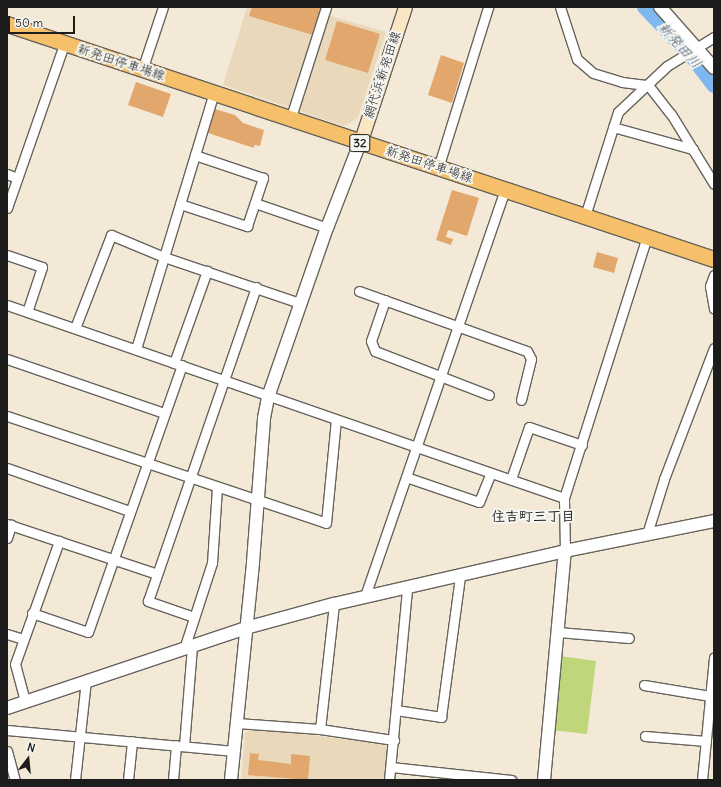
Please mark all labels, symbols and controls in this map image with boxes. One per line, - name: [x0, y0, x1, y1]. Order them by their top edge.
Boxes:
- scale bar: [10, 8, 77, 34]
- text: 50 m: [15, 15, 43, 30]
- water label: 新発田川: [655, 19, 705, 71]
- street label: 網代浜新発田線: [362, 29, 404, 121]
- street label: 新発田停車場線: [75, 42, 167, 84]
- road number: 32: [349, 133, 371, 153]
- street label: 新発田停車場線: [383, 144, 475, 186]
- district label: 住吉町三丁目: [491, 508, 575, 524]
- north arrow: [8, 739, 48, 779]
- text: N: [26, 740, 37, 755]

